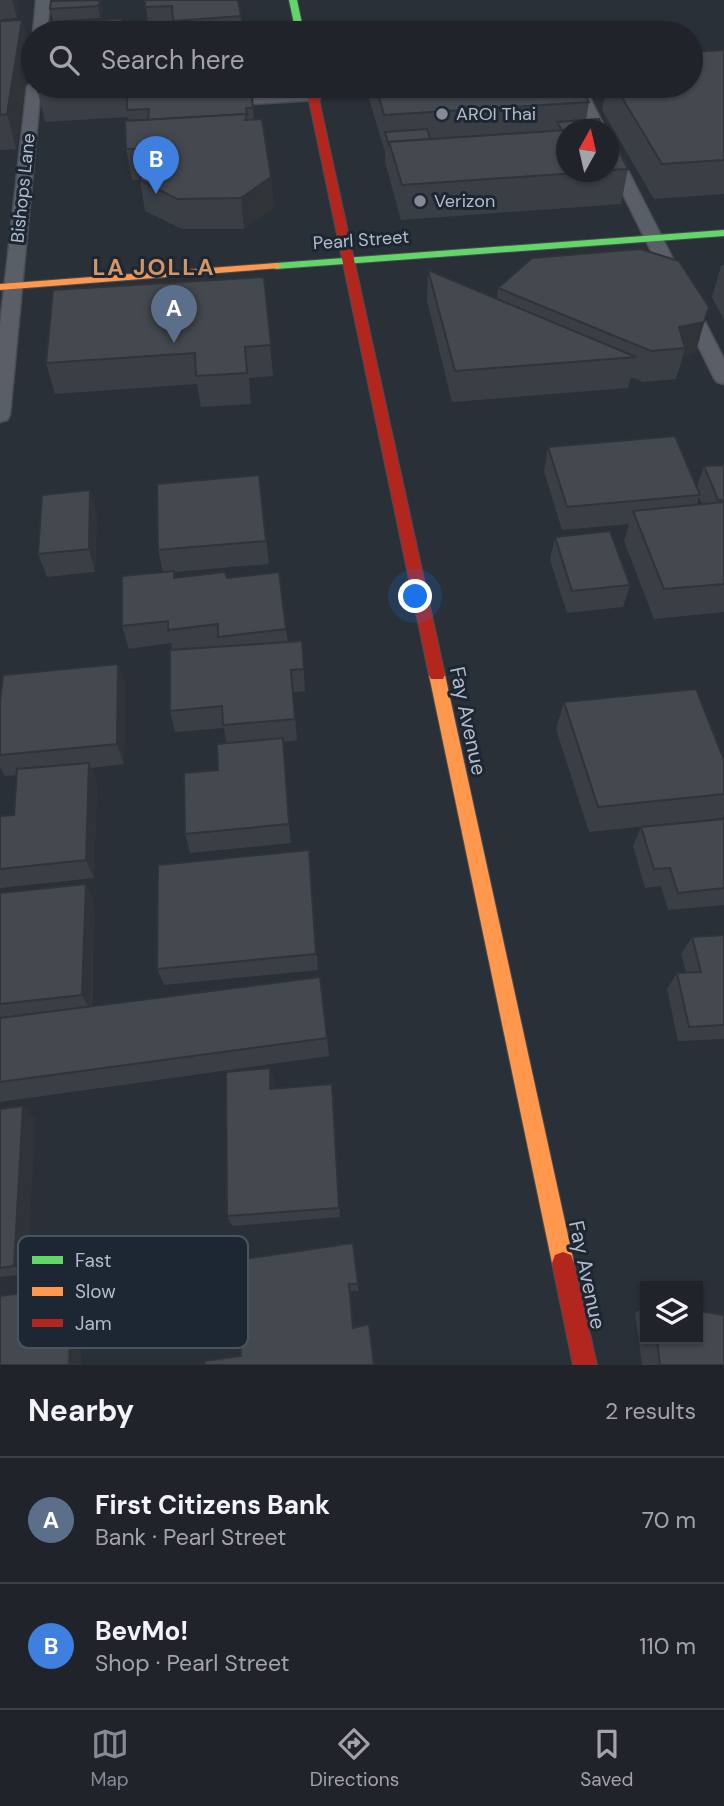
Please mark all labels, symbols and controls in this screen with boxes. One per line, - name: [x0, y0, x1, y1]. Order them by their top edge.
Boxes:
- search box: [21, 21, 703, 98]
- icon: search: [45, 41, 83, 79]
- text: Search here: [101, 43, 244, 77]
- place label: AROI Thai: [456, 102, 536, 126]
- marker: AROI Thai: [434, 106, 450, 122]
- north arrow: [556, 119, 619, 182]
- street label: Bishops Lane: [5, 132, 41, 244]
- pin: B: [133, 136, 179, 194]
- place label: Verizon: [434, 189, 495, 213]
- marker: Verizon: [412, 193, 428, 209]
- street label: Pearl Street: [312, 225, 410, 255]
- district label: LA JOLLA: [93, 252, 216, 282]
- pin: A: [151, 285, 197, 343]
- your location: [398, 579, 432, 613]
- street label: Fay Avenue: [443, 664, 493, 778]
- street label: Fay Avenue: [562, 1218, 612, 1332]
- legend: [18, 1236, 248, 1348]
- text: Fast: [75, 1248, 111, 1273]
- text: Slow: [75, 1279, 116, 1304]
- map controls: [640, 1281, 703, 1344]
- button: layers: [640, 1281, 703, 1344]
- text: Jam: [75, 1311, 112, 1336]
- text: Nearby: [28, 1391, 134, 1430]
- text: 2 results: [605, 1396, 696, 1426]
- text: First Citizens Bank: [95, 1488, 330, 1522]
- text: A: [43, 1505, 59, 1535]
- text: 70 m: [642, 1505, 696, 1535]
- text: Bank · Pearl Street: [95, 1522, 286, 1552]
- text: BevMo!: [95, 1614, 188, 1648]
- text: B: [44, 1631, 58, 1661]
- text: 110 m: [639, 1631, 696, 1661]
- text: Shop · Pearl Street: [95, 1648, 290, 1678]
- tab: Map: [91, 1725, 129, 1792]
- tab: Directions: [310, 1725, 399, 1792]
- tab: Saved: [580, 1725, 633, 1792]

